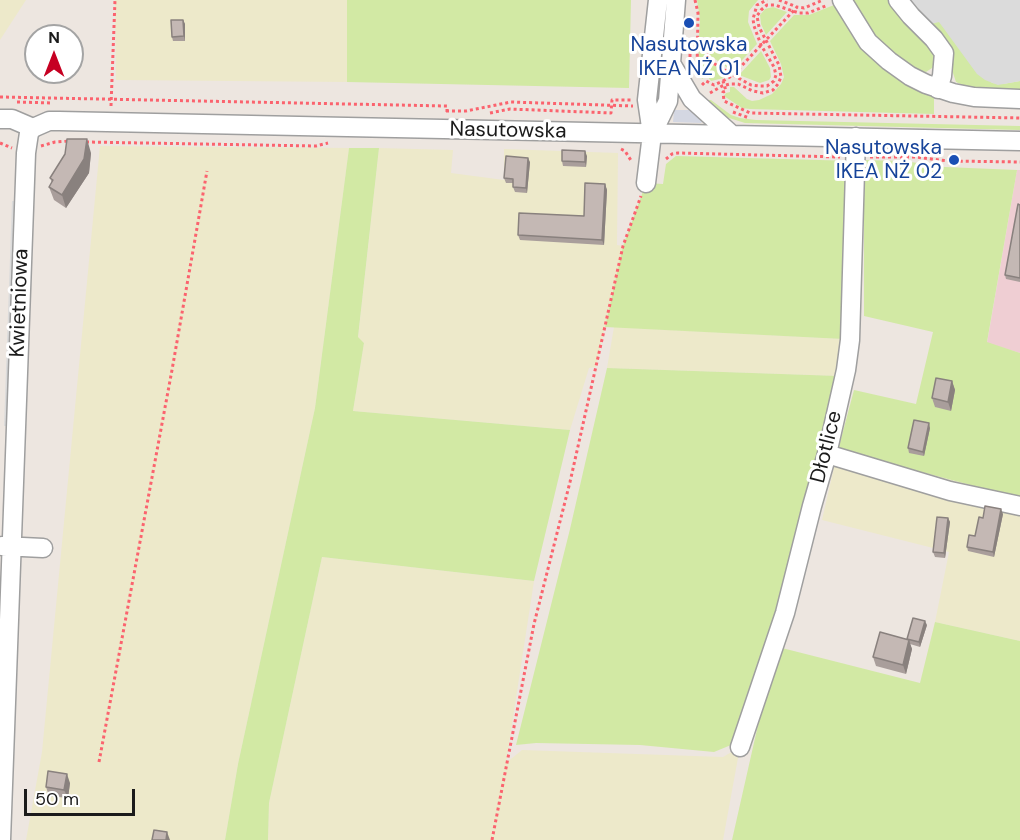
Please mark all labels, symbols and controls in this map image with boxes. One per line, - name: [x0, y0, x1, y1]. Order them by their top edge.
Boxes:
- marker: Nasutowska IKEA NŻ 01: [682, 16, 696, 30]
- north arrow: [24, 24, 84, 84]
- text: N: [48, 27, 60, 48]
- place label: Nasutowska IKEA NŻ 01: [631, 32, 747, 82]
- street label: Nasutowska: [449, 117, 567, 145]
- place label: Nasutowska IKEA NŻ 02: [825, 135, 942, 185]
- marker: Nasutowska IKEA NŻ 02: [947, 153, 961, 167]
- street label: Kwietniowa: [6, 248, 34, 358]
- street label: Dłotlice: [806, 408, 848, 486]
- scale bar: [27, 777, 138, 815]
- text: 50 m: [35, 787, 79, 811]

